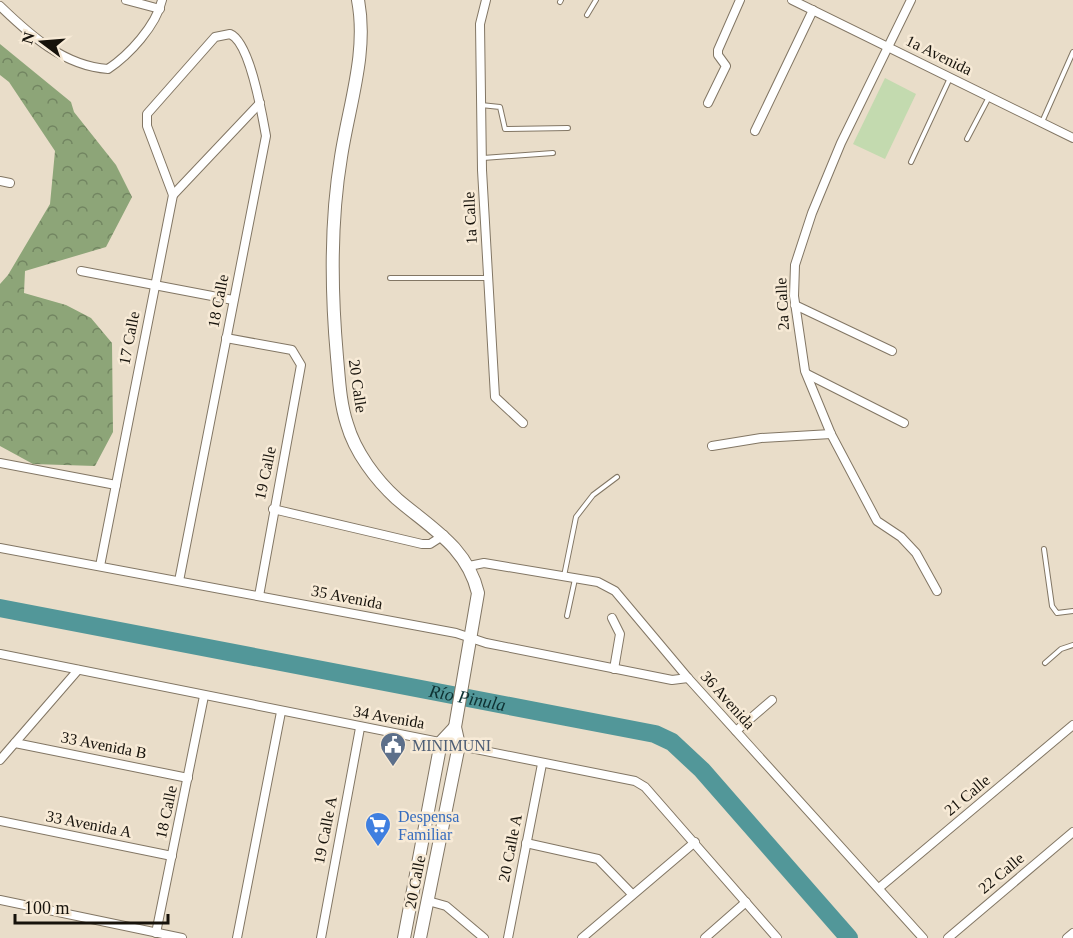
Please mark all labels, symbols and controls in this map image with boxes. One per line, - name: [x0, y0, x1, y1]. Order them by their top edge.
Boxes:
- north arrow: [12, 12, 72, 72]
- text: N: [18, 30, 38, 46]
- street label: 1a Avenida: [903, 32, 975, 78]
- street label: 1a Calle: [460, 191, 480, 245]
- street label: 18 Calle: [205, 273, 231, 329]
- street label: 2a Calle: [772, 277, 792, 331]
- street label: 17 Calle: [116, 310, 142, 366]
- street label: 20 Calle: [346, 358, 370, 414]
- street label: 19 Calle: [251, 445, 279, 501]
- street label: 35 Avenida: [310, 582, 384, 612]
- street label: 36 Avenida: [698, 668, 758, 732]
- water label: Río Pinula: [426, 681, 507, 715]
- street label: 34 Avenida: [352, 702, 426, 732]
- street label: 33 Avenida B: [60, 728, 148, 762]
- public building icon: MINIMUNI: [378, 730, 408, 768]
- place label: MINIMUNI: [412, 737, 491, 754]
- street label: 21 Calle: [941, 771, 993, 819]
- street label: 18 Calle: [152, 784, 180, 840]
- street label: 19 Calle A: [310, 794, 340, 865]
- street label: 33 Avenida A: [45, 807, 134, 841]
- place label: Despensa Familiar: [398, 808, 459, 843]
- supermarket icon: Despensa Familiar: [363, 810, 393, 848]
- street label: 20 Calle A: [495, 812, 525, 883]
- street label: 22 Calle: [975, 849, 1027, 897]
- street label: 20 Calle: [402, 854, 428, 910]
- scale bar: [15, 887, 168, 925]
- text: 100 m: [24, 898, 70, 918]

